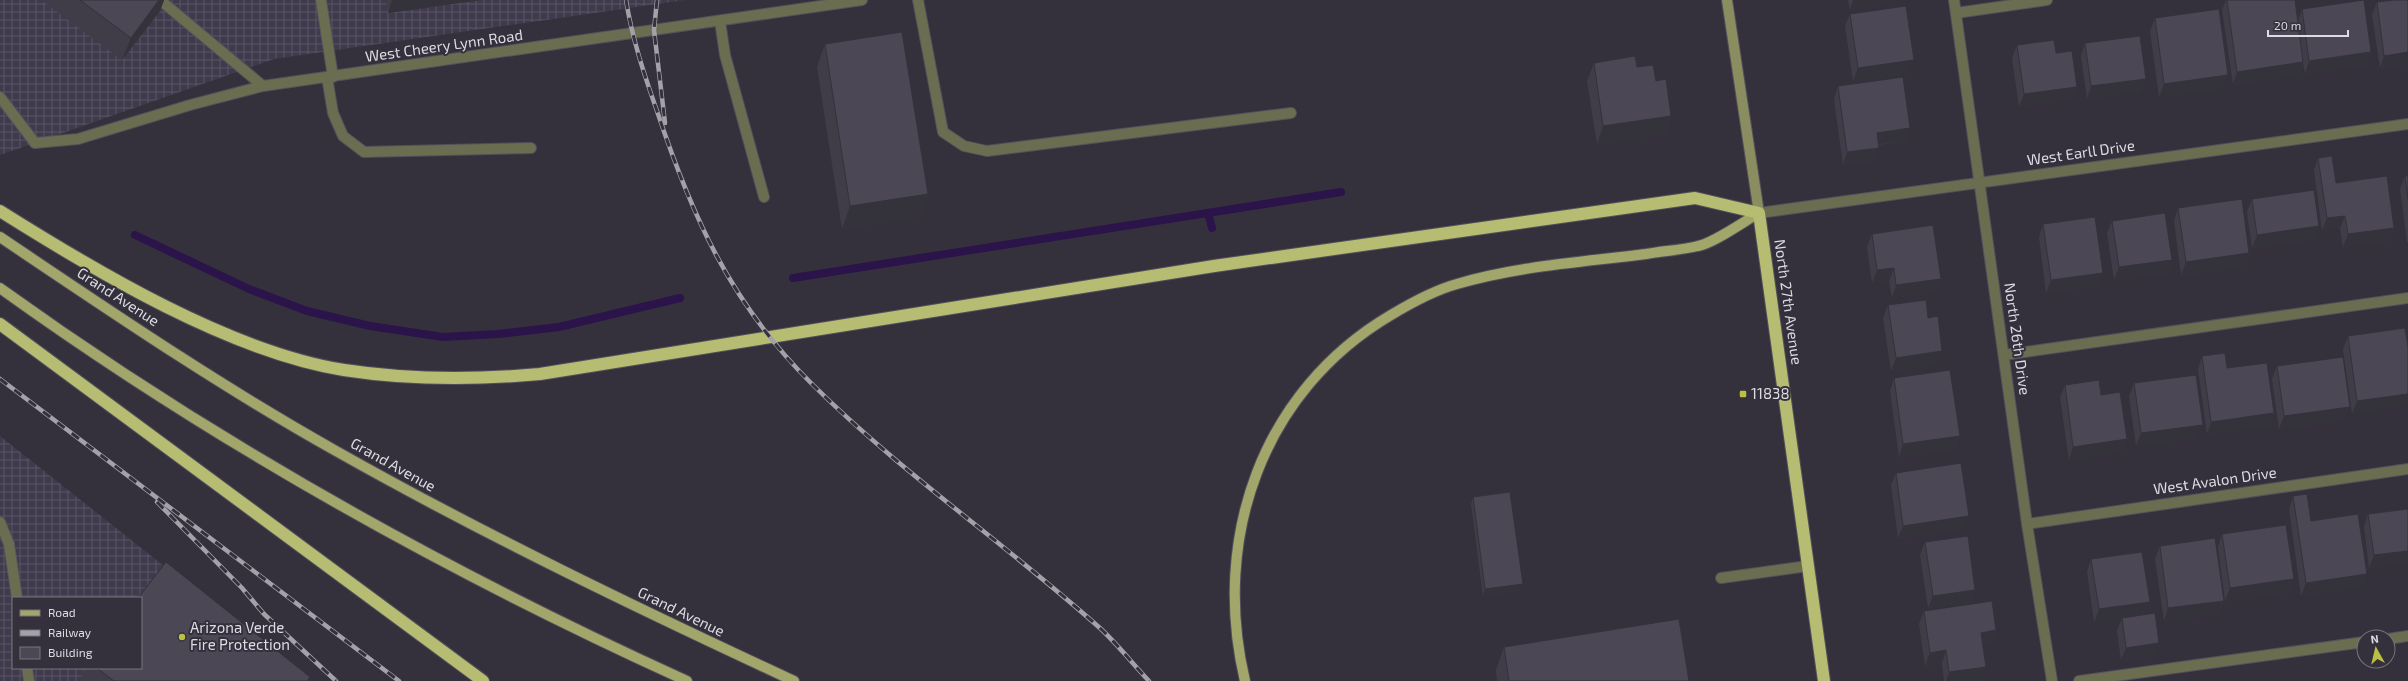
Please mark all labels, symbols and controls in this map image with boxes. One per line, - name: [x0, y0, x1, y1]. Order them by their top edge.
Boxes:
- scale bar: [2268, 12, 2348, 38]
- text: 20 m: [2274, 18, 2301, 32]
- street label: West Cheery Lynn Road: [364, 25, 524, 65]
- street label: West Earll Drive: [2026, 136, 2136, 168]
- street label: North 27th Avenue: [1771, 238, 1807, 366]
- street label: Grand Avenue: [74, 263, 163, 329]
- street label: North 26th Drive: [2001, 282, 2035, 396]
- place label: 11838: [1751, 384, 1790, 402]
- marker: 11838: [1738, 389, 1748, 399]
- street label: Grand Avenue: [348, 433, 439, 495]
- street label: West Avalon Drive: [2152, 462, 2278, 498]
- street label: Grand Avenue: [635, 582, 728, 640]
- legend: [12, 597, 142, 669]
- text: Road: [48, 605, 76, 619]
- place label: Arizona Verde Fire Protection: [190, 618, 290, 653]
- text: Railway: [48, 625, 92, 639]
- north arrow: [2356, 629, 2396, 669]
- marker: Arizona Verde Fire Protection: [177, 632, 187, 642]
- text: N: [2370, 632, 2379, 646]
- text: Building: [48, 645, 93, 659]

